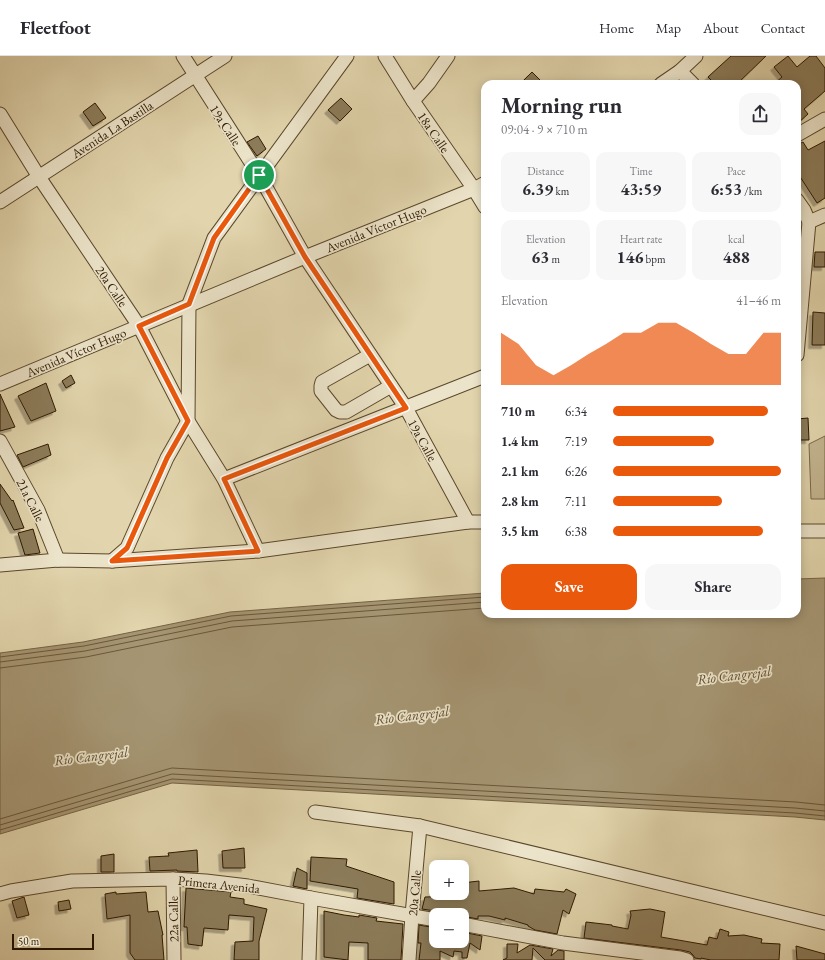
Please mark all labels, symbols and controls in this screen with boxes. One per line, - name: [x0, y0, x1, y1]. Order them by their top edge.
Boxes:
- text: Fleetfoot: [20, 15, 91, 40]
- text: Home: [599, 19, 634, 37]
- text: Map: [656, 19, 681, 37]
- text: About: [703, 19, 739, 37]
- text: Contact: [761, 19, 805, 37]
- text: Morning run: [501, 91, 622, 120]
- button: share: [739, 93, 781, 135]
- street label: Avenida La Bastilla: [67, 96, 157, 163]
- street label: 19a Calle: [206, 101, 245, 149]
- street label: 18a Calle: [414, 108, 453, 156]
- text: 09:04 · 9 × 710 m: [501, 121, 588, 138]
- pin: [242, 158, 276, 192]
- icon: arrive: [248, 164, 270, 186]
- text: Distance: [527, 164, 564, 178]
- text: Time: [630, 164, 652, 178]
- text: Pace: [727, 164, 746, 178]
- text: 6.39: [522, 178, 553, 200]
- text: 43:59: [621, 178, 661, 200]
- text: 6:53: [710, 178, 742, 200]
- text: km: [553, 184, 569, 198]
- text: /km: [742, 184, 762, 198]
- street label: Avenida Víctor Hugo: [323, 201, 429, 257]
- text: Elevation: [526, 232, 565, 246]
- text: Heart rate: [620, 232, 662, 246]
- text: kcal: [728, 232, 745, 246]
- text: 63: [531, 246, 549, 268]
- text: 146: [616, 246, 643, 268]
- text: 488: [723, 246, 750, 268]
- text: m: [549, 252, 560, 266]
- text: bpm: [643, 252, 666, 266]
- street label: 20a Calle: [92, 262, 131, 310]
- text: Elevation: [501, 292, 548, 309]
- text: 41–46 m: [736, 292, 781, 309]
- street label: Avenida Víctor Hugo: [23, 324, 129, 382]
- text: 710 m: [501, 403, 535, 420]
- text: 6:34: [565, 403, 587, 420]
- street label: 19a Calle: [404, 416, 441, 464]
- text: 1.4 km: [501, 433, 539, 450]
- text: 7:19: [565, 433, 587, 450]
- text: 2.1 km: [501, 463, 539, 480]
- text: 6:26: [565, 463, 587, 480]
- street label: 21a Calle: [13, 476, 49, 525]
- text: 2.8 km: [501, 493, 539, 510]
- text: 7:11: [565, 493, 587, 510]
- text: 3.5 km: [501, 523, 539, 540]
- text: 6:38: [565, 523, 587, 540]
- button: Save: [501, 564, 637, 610]
- button: Share: [645, 564, 781, 610]
- water label: Río Cangrejal: [696, 661, 773, 688]
- water label: Río Cangrejal: [374, 701, 451, 728]
- water label: Río Cangrejal: [53, 742, 130, 769]
- map controls: [429, 860, 469, 948]
- button: +: [429, 860, 469, 900]
- street label: 20a Calle: [404, 869, 425, 917]
- street label: Primera Avenida: [177, 872, 262, 897]
- street label: 22a Calle: [165, 896, 182, 942]
- button: −: [429, 908, 469, 948]
- scale bar: [12, 932, 94, 951]
- text: 50 m: [18, 934, 39, 948]

